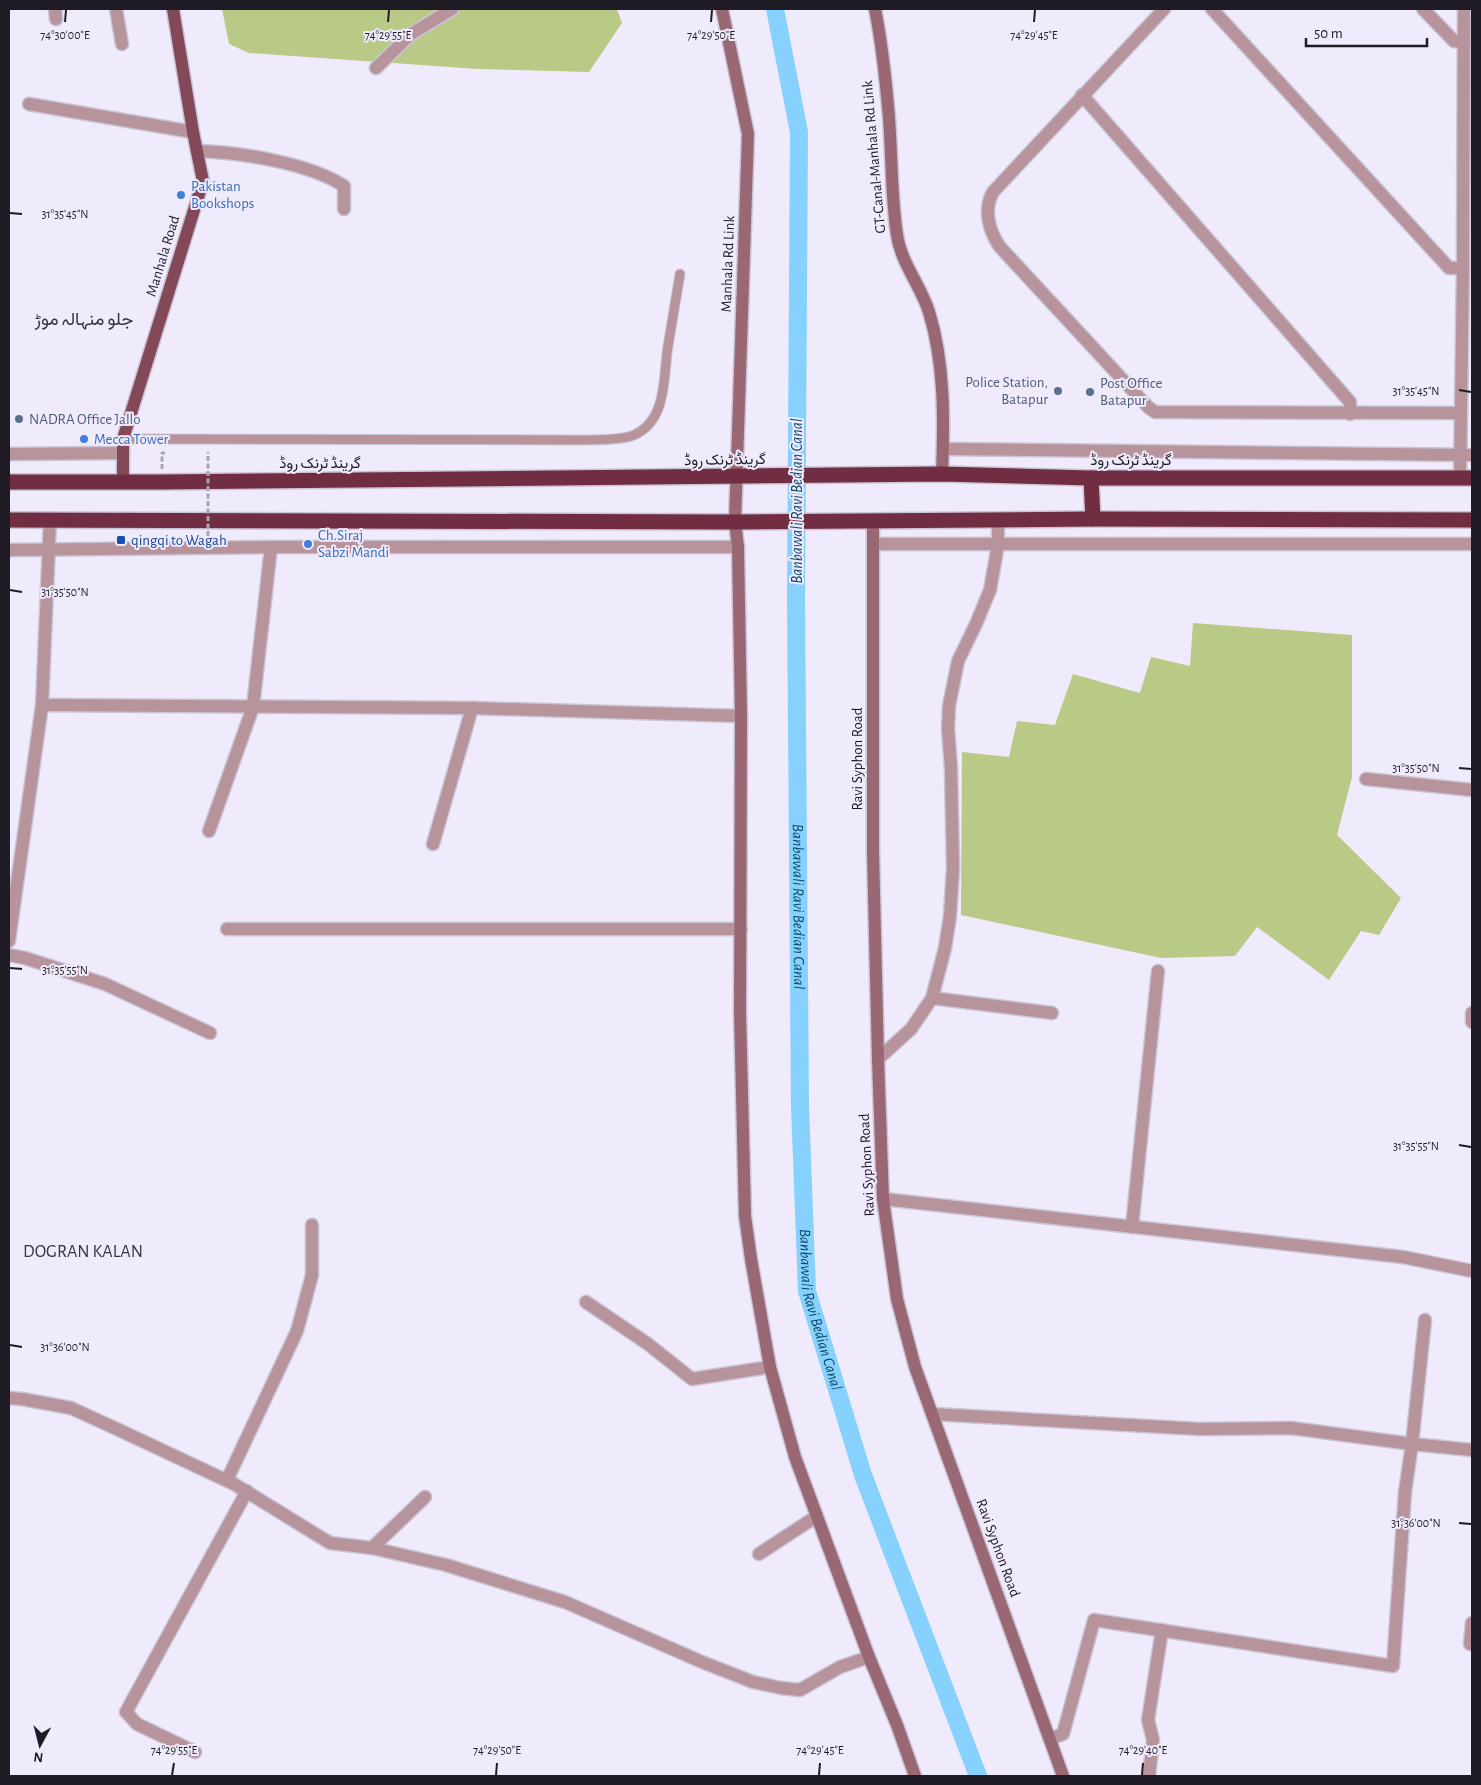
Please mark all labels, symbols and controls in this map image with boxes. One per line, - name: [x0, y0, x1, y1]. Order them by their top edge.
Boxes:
- scale bar: [1306, 15, 1427, 47]
- text: 50 m: [1314, 26, 1343, 41]
- text: 74°30'00"E: [40, 29, 90, 41]
- text: 74°29'55"E: [365, 29, 411, 41]
- text: 74°29'50"E: [687, 29, 735, 41]
- text: 74°29'45"E: [1010, 29, 1058, 41]
- street label: GT-Canal-Manhala Rd Link: [860, 80, 888, 234]
- place label: Pakistan Bookshops: [191, 179, 254, 211]
- marker: Pakistan Bookshops: [175, 189, 187, 201]
- text: 31°35'45"N: [42, 208, 88, 220]
- street label: Manhala Road: [144, 213, 183, 298]
- street label: Manhala Rd Link: [719, 215, 737, 312]
- district label: جلو منہالہ موڑ: [34, 311, 133, 331]
- place label: Police Station, Batapur: [965, 375, 1048, 407]
- place label: Post Office Batapur: [1100, 376, 1163, 408]
- marker: Police Station, Batapur: [1052, 385, 1064, 397]
- text: 31°35'45"N: [1393, 385, 1439, 397]
- marker: Post Office Batapur: [1084, 386, 1096, 398]
- place label: NADRA Office Jallo: [29, 412, 141, 427]
- marker: NADRA Office Jallo: [13, 413, 25, 425]
- water label: Banbawali Ravi Bedian Canal: [789, 418, 805, 584]
- place label: Mecca Tower: [94, 432, 169, 447]
- marker: Mecca Tower: [78, 433, 90, 445]
- street label: گرینڈ ٹرنک روڈ: [684, 451, 766, 469]
- street label: گرینڈ ٹرنک روڈ: [1090, 452, 1172, 469]
- street label: گرینڈ ٹرنک روڈ: [279, 455, 361, 472]
- place label: Ch.Siraj Sabzi Mandi: [318, 528, 389, 560]
- place label: qingqi to Wagah: [131, 533, 227, 548]
- marker: qingqi to Wagah: [115, 534, 127, 546]
- marker: Ch.Siraj Sabzi Mandi: [302, 538, 314, 550]
- text: 31°35'50"N: [41, 586, 89, 598]
- street label: Ravi Syphon Road: [850, 707, 865, 811]
- text: 31°35'50"N: [1392, 762, 1440, 774]
- water label: Banbawali Ravi Bedian Canal: [790, 824, 807, 990]
- text: 31°35'55"N: [42, 964, 88, 976]
- street label: Ravi Syphon Road: [857, 1113, 877, 1217]
- text: 31°35'55"N: [1393, 1140, 1439, 1152]
- water label: Banbawali Ravi Bedian Canal: [797, 1228, 845, 1392]
- district label: DOGRAN KALAN: [23, 1243, 143, 1261]
- text: 31°36'00"N: [40, 1341, 90, 1353]
- street label: Ravi Syphon Road: [973, 1497, 1023, 1599]
- text: 31°36'00"N: [1391, 1517, 1441, 1529]
- north arrow: [15, 1720, 65, 1770]
- text: 74°29'55"E: [151, 1744, 197, 1756]
- text: 74°29'50"E: [473, 1744, 521, 1756]
- text: 74°29'45"E: [796, 1744, 844, 1756]
- text: 74°29'40"E: [1119, 1744, 1168, 1756]
- text: N: [33, 1749, 44, 1764]

